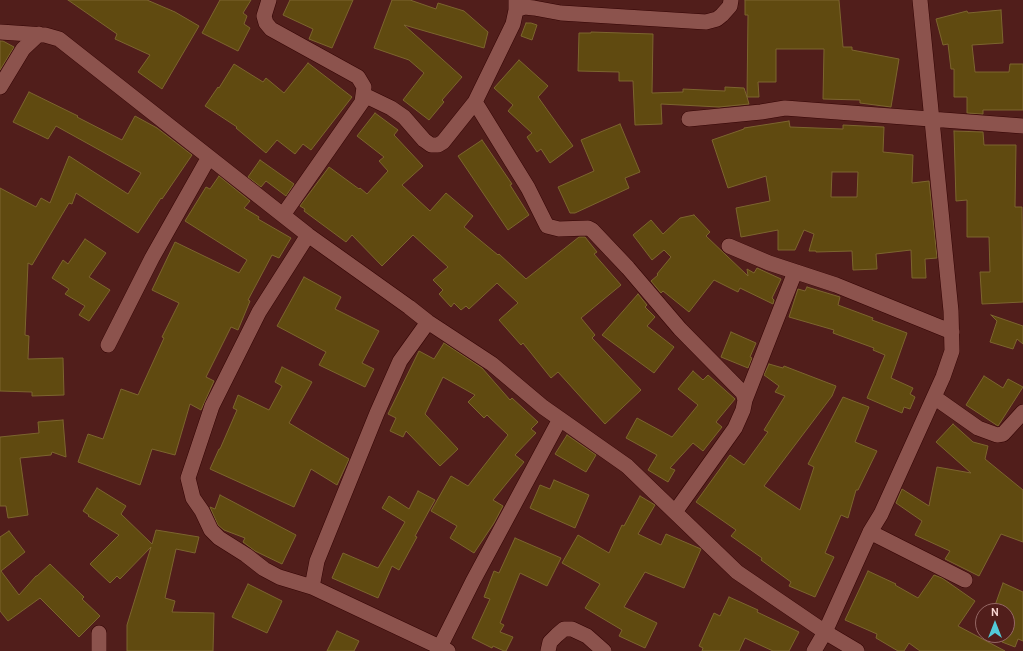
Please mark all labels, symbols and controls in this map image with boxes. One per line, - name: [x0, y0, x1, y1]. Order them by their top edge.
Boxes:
- north arrow: [975, 603, 1015, 643]
- text: N: [991, 605, 999, 619]

